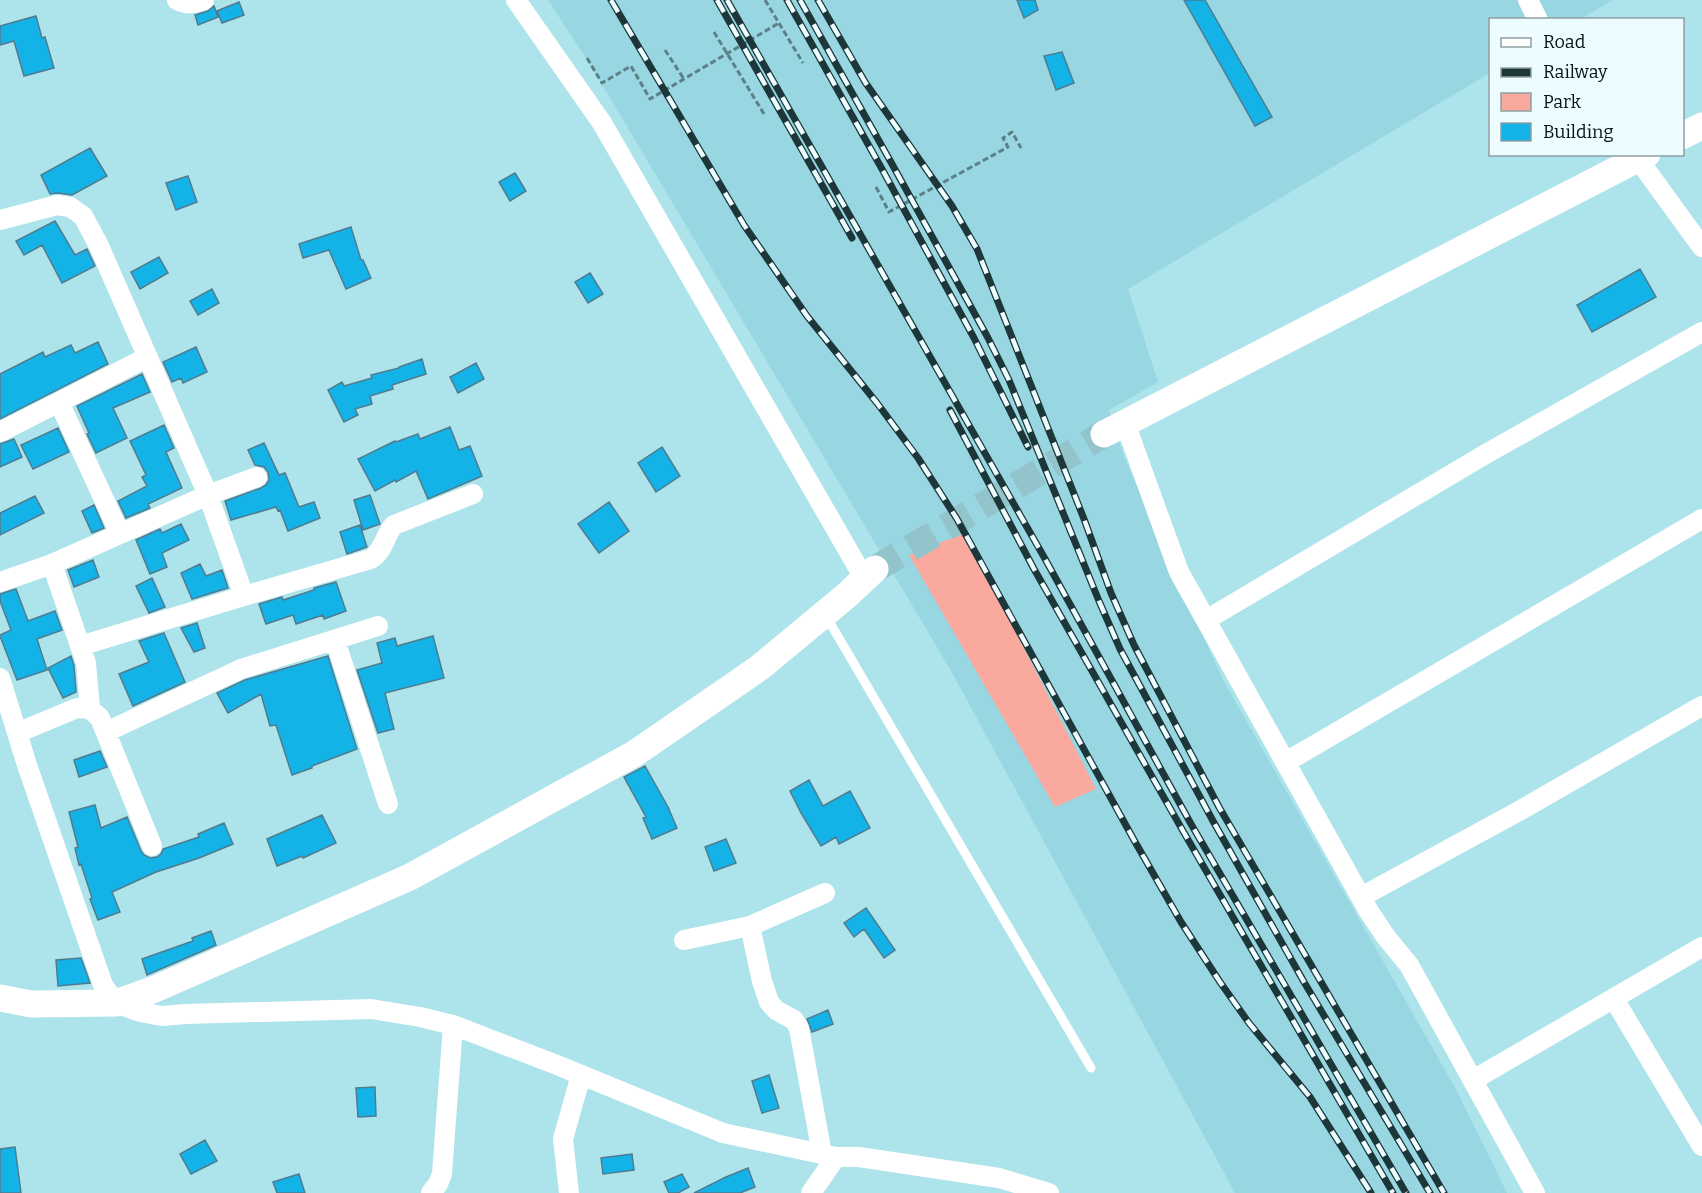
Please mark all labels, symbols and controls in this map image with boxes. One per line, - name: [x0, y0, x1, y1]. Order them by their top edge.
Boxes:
- legend: [1489, 18, 1684, 156]
- text: Road: [1543, 31, 1586, 53]
- text: Railway: [1543, 61, 1608, 83]
- text: Park: [1543, 91, 1582, 113]
- text: Building: [1543, 121, 1614, 143]

